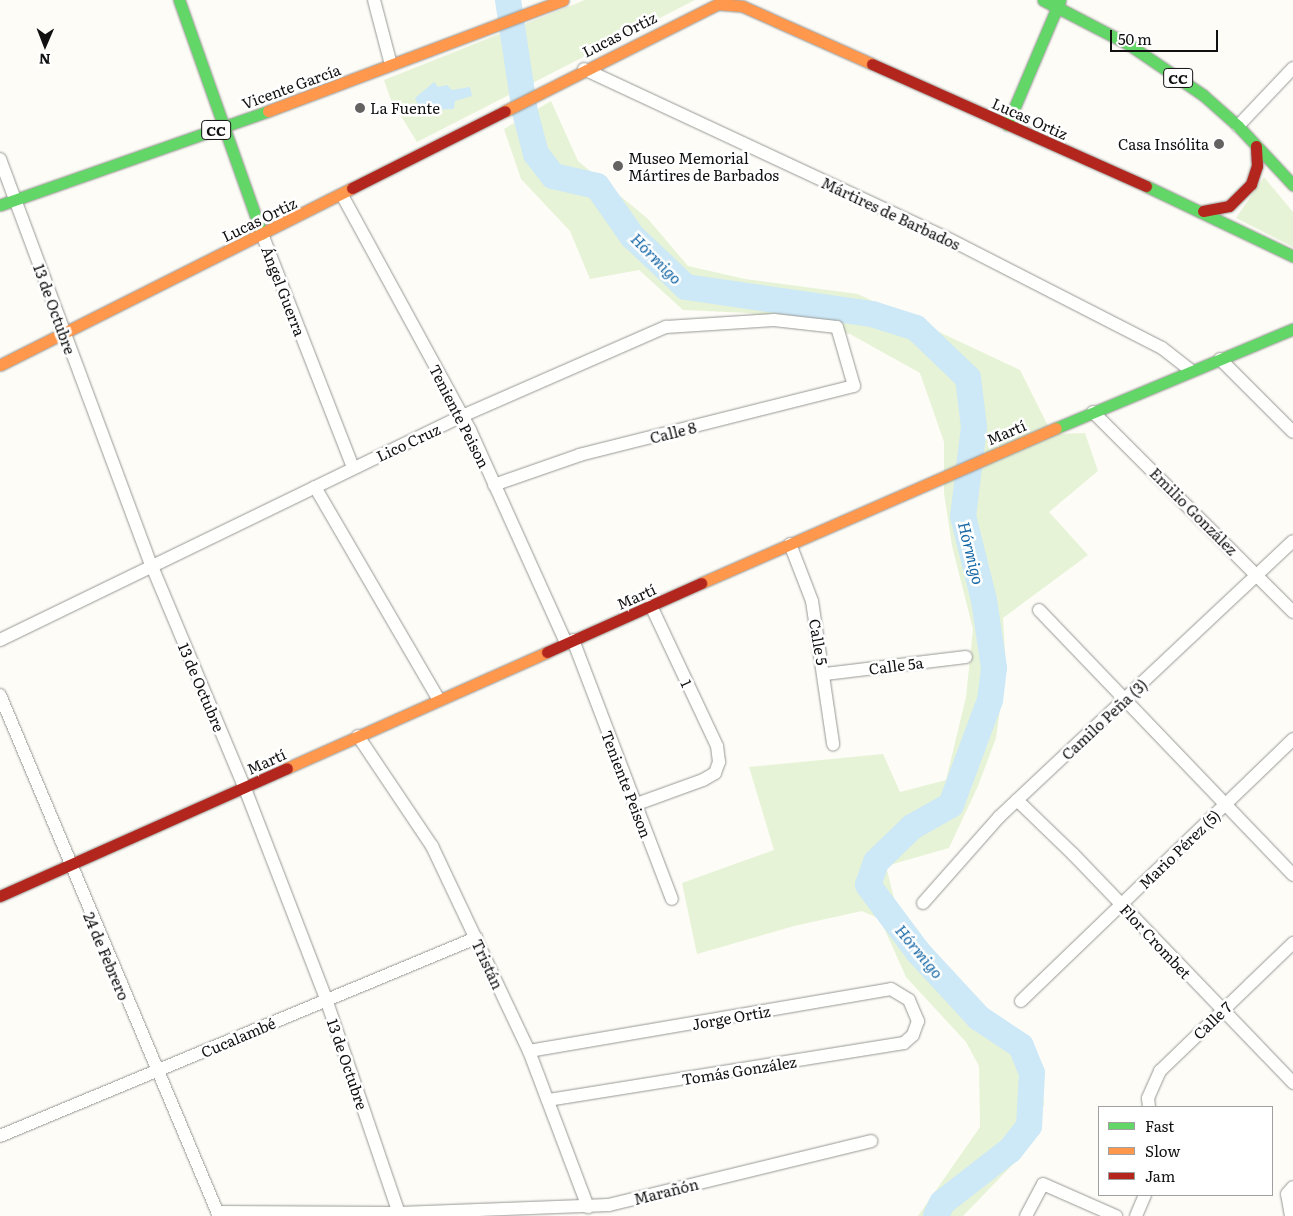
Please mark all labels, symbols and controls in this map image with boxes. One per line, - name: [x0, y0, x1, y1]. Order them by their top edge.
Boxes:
- street label: Lucas Ortiz: [579, 8, 659, 60]
- north arrow: [20, 20, 70, 70]
- scale bar: [1113, 20, 1220, 52]
- text: 50 m: [1118, 27, 1152, 50]
- text: N: [39, 50, 51, 70]
- street label: Vicente García: [239, 60, 343, 112]
- road number: CC: [1163, 66, 1193, 90]
- street label: Lucas Ortiz: [989, 93, 1071, 143]
- place label: La Fuente: [370, 99, 440, 117]
- marker: La Fuente: [354, 102, 366, 114]
- road number: CC: [201, 118, 231, 142]
- place label: Casa Insólita: [1118, 135, 1209, 153]
- marker: Casa Insólita: [1213, 138, 1225, 150]
- place label: Museo Memorial Mártires de Barbados: [628, 148, 779, 183]
- marker: Museo Memorial Mártires de Barbados: [612, 160, 624, 172]
- street label: Mártires de Barbados: [819, 173, 963, 253]
- street label: Lucas Ortiz: [219, 193, 299, 245]
- water label: Hórmigo: [628, 229, 686, 287]
- street label: Ángel Guerra: [259, 243, 309, 339]
- street label: 13 de Octubre: [30, 261, 80, 357]
- street label: Teniente Peison: [426, 361, 494, 471]
- street label: Martí: [984, 416, 1028, 448]
- street label: Calle 8: [648, 418, 698, 446]
- street label: Lico Cruz: [373, 419, 443, 465]
- street label: Emilio González: [1147, 464, 1241, 558]
- water label: Hórmigo: [955, 520, 989, 586]
- street label: Martí: [614, 579, 658, 613]
- street label: Calle 5: [806, 617, 832, 667]
- street label: 13 de Octubre: [175, 640, 229, 734]
- street label: Calle 5a: [868, 653, 924, 677]
- street label: Camilo Peña (3): [1058, 675, 1150, 763]
- street label: 1: [678, 676, 696, 690]
- street label: Teniente Peison: [598, 728, 656, 840]
- street label: Martí: [244, 744, 288, 778]
- street label: Mario Pérez (5): [1135, 806, 1223, 892]
- street label: Flor Crombet: [1117, 900, 1195, 982]
- street label: 24 de Febrero: [80, 909, 134, 1003]
- water label: Hórmigo: [892, 920, 948, 982]
- street label: Tristán: [469, 936, 507, 992]
- street label: Calle 7: [1189, 997, 1235, 1043]
- street label: Jorge Ortiz: [690, 1001, 772, 1033]
- street label: Cucalambé: [198, 1013, 278, 1061]
- street label: 13 de Octubre: [324, 1016, 372, 1112]
- street label: Tomás González: [680, 1052, 798, 1088]
- legend: [1098, 1106, 1273, 1196]
- text: Fast: [1145, 1114, 1174, 1137]
- text: Slow: [1145, 1139, 1180, 1162]
- text: Jam: [1145, 1164, 1175, 1187]
- street label: Marañón: [632, 1174, 700, 1208]

